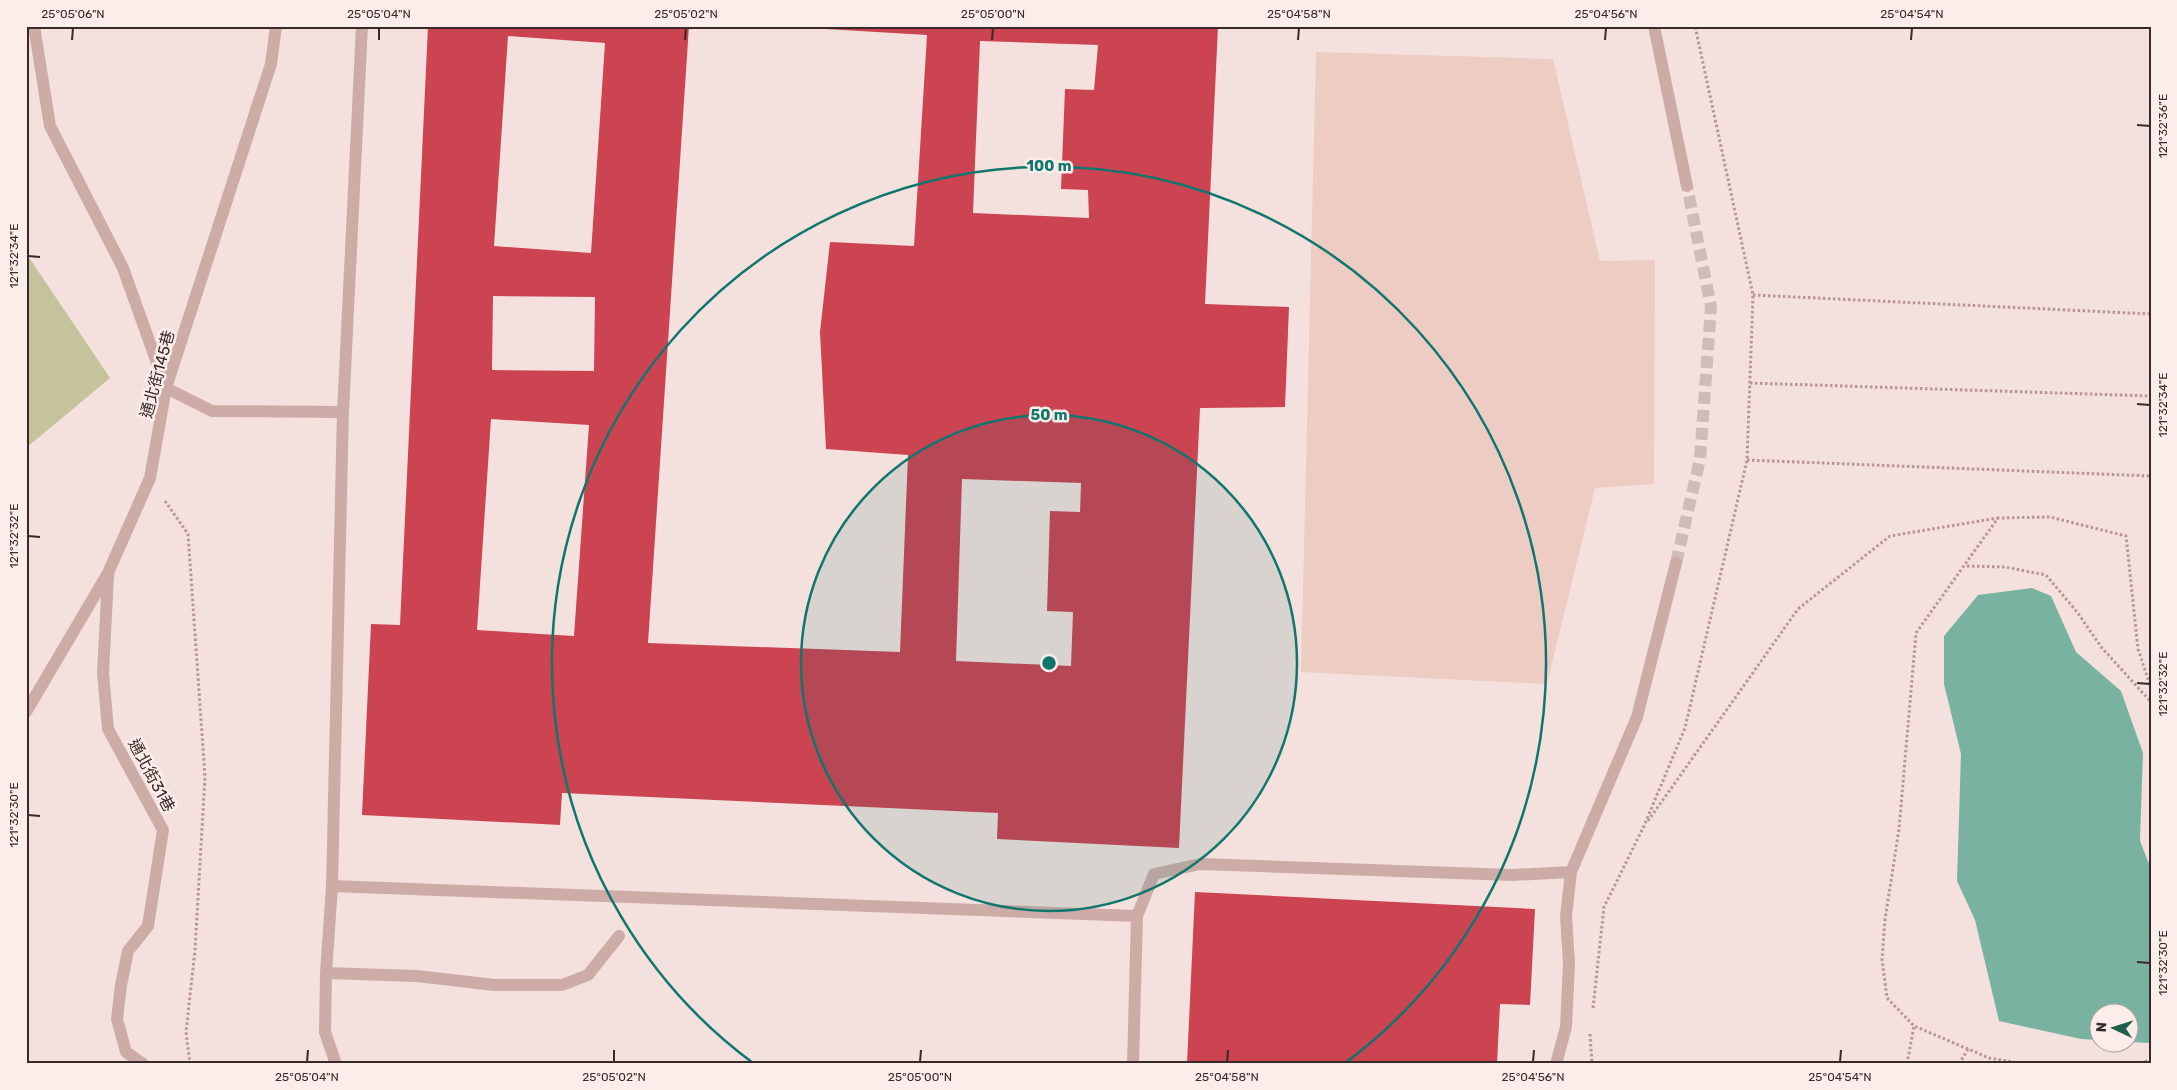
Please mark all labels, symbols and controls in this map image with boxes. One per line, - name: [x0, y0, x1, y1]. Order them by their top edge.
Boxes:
- text: 25°05'06"N: [41, 7, 105, 21]
- text: 25°05'04"N: [347, 7, 411, 21]
- text: 25°05'02"N: [654, 7, 718, 21]
- text: 25°05'00"N: [961, 7, 1025, 21]
- text: 25°04'58"N: [1267, 7, 1331, 21]
- text: 25°04'56"N: [1574, 7, 1638, 21]
- text: 25°04'54"N: [1880, 7, 1944, 21]
- text: 121°32'36"E: [2156, 94, 2170, 158]
- text: 100 m: [1027, 157, 1071, 175]
- text: 121°32'34"E: [7, 224, 21, 289]
- street label: 通北街145巷: [137, 328, 178, 420]
- text: 121°32'34"E: [2156, 373, 2170, 438]
- text: 50 m: [1031, 406, 1067, 424]
- text: 121°32'32"E: [7, 504, 21, 568]
- text: 121°32'32"E: [2156, 652, 2170, 716]
- centre of rings: [1040, 654, 1058, 672]
- street label: 通北街31巷: [124, 735, 179, 815]
- text: 121°32'30"E: [7, 782, 21, 848]
- text: 121°32'30"E: [2156, 930, 2170, 996]
- north arrow: [2090, 1002, 2140, 1052]
- text: N: [2093, 1022, 2110, 1033]
- text: 25°05'04"N: [275, 1070, 339, 1084]
- text: 25°05'02"N: [582, 1070, 646, 1084]
- text: 25°05'00"N: [888, 1070, 952, 1084]
- text: 25°04'58"N: [1195, 1070, 1259, 1084]
- text: 25°04'56"N: [1501, 1070, 1565, 1084]
- text: 25°04'54"N: [1808, 1070, 1872, 1084]

